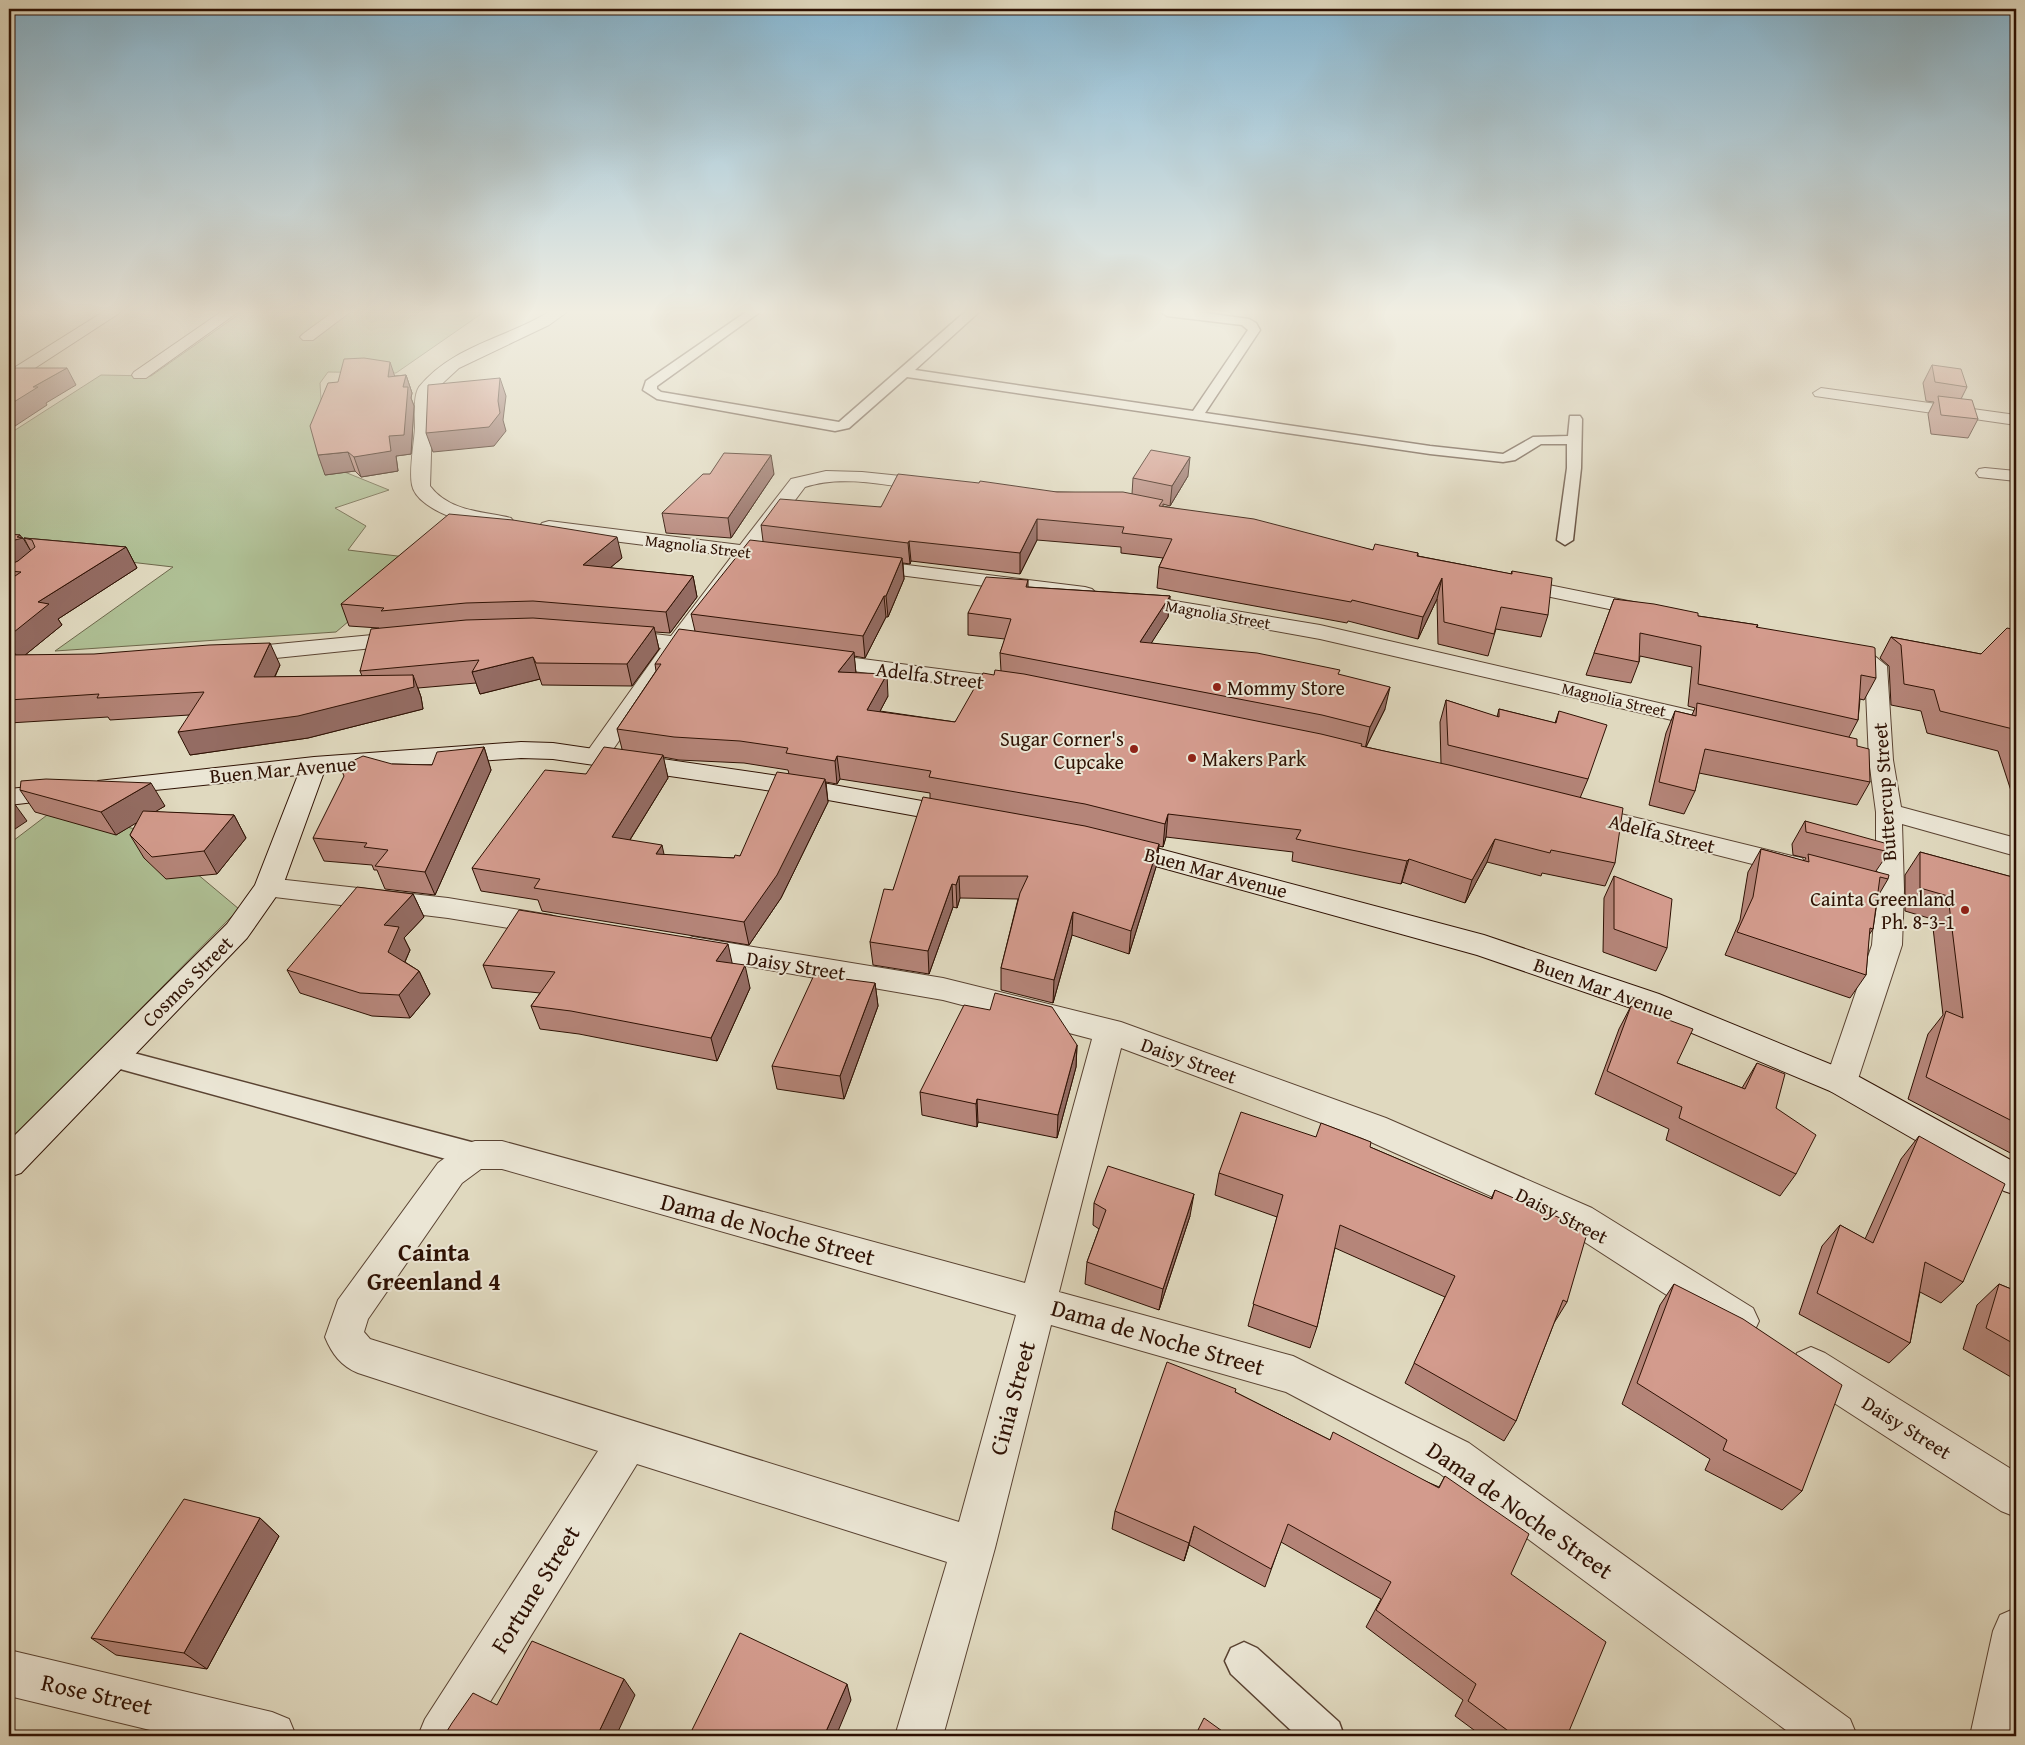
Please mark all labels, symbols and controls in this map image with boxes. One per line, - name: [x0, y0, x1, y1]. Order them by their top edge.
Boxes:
- street label: Magnolia Street: [644, 528, 753, 564]
- street label: Magnolia Street: [1164, 593, 1273, 635]
- street label: Adelfa Street: [874, 654, 986, 696]
- place label: Mommy Store: [1227, 673, 1345, 702]
- street label: Magnolia Street: [1559, 675, 1669, 723]
- marker: Mommy Store: [1211, 681, 1223, 693]
- street label: Buttercup Street: [1865, 722, 1903, 862]
- place label: Sugar Corner's Cupcake: [1000, 724, 1124, 776]
- marker: Sugar Corner's Cupcake: [1128, 743, 1140, 755]
- place label: Makers Park: [1202, 744, 1307, 773]
- street label: Buen Mar Avenue: [208, 748, 358, 790]
- marker: Makers Park: [1186, 752, 1198, 764]
- street label: Adelfa Street: [1606, 806, 1718, 860]
- street label: Buen Mar Avenue: [1141, 839, 1291, 905]
- place label: Cainta Greenland Ph. 8-3-1: [1810, 884, 1955, 936]
- marker: Cainta Greenland Ph. 8-3-1: [1959, 904, 1971, 916]
- street label: Cosmos Street: [135, 929, 239, 1033]
- street label: Daisy Street: [744, 943, 848, 987]
- street label: Buen Mar Avenue: [1530, 949, 1678, 1027]
- street label: Daisy Street: [1137, 1029, 1241, 1091]
- street label: Daisy Street: [1511, 1179, 1613, 1251]
- street label: Dama de Noche Street: [657, 1184, 880, 1275]
- district label: Cainta Greenland 4: [367, 1234, 501, 1299]
- street label: Dama de Noche Street: [1047, 1290, 1269, 1384]
- street label: Cinia Street: [980, 1336, 1044, 1459]
- street label: Daisy Street: [1857, 1388, 1957, 1466]
- street label: Dama de Noche Street: [1420, 1432, 1621, 1588]
- street label: Fortune Street: [482, 1518, 589, 1660]
- street label: Rose Street: [38, 1664, 156, 1724]

